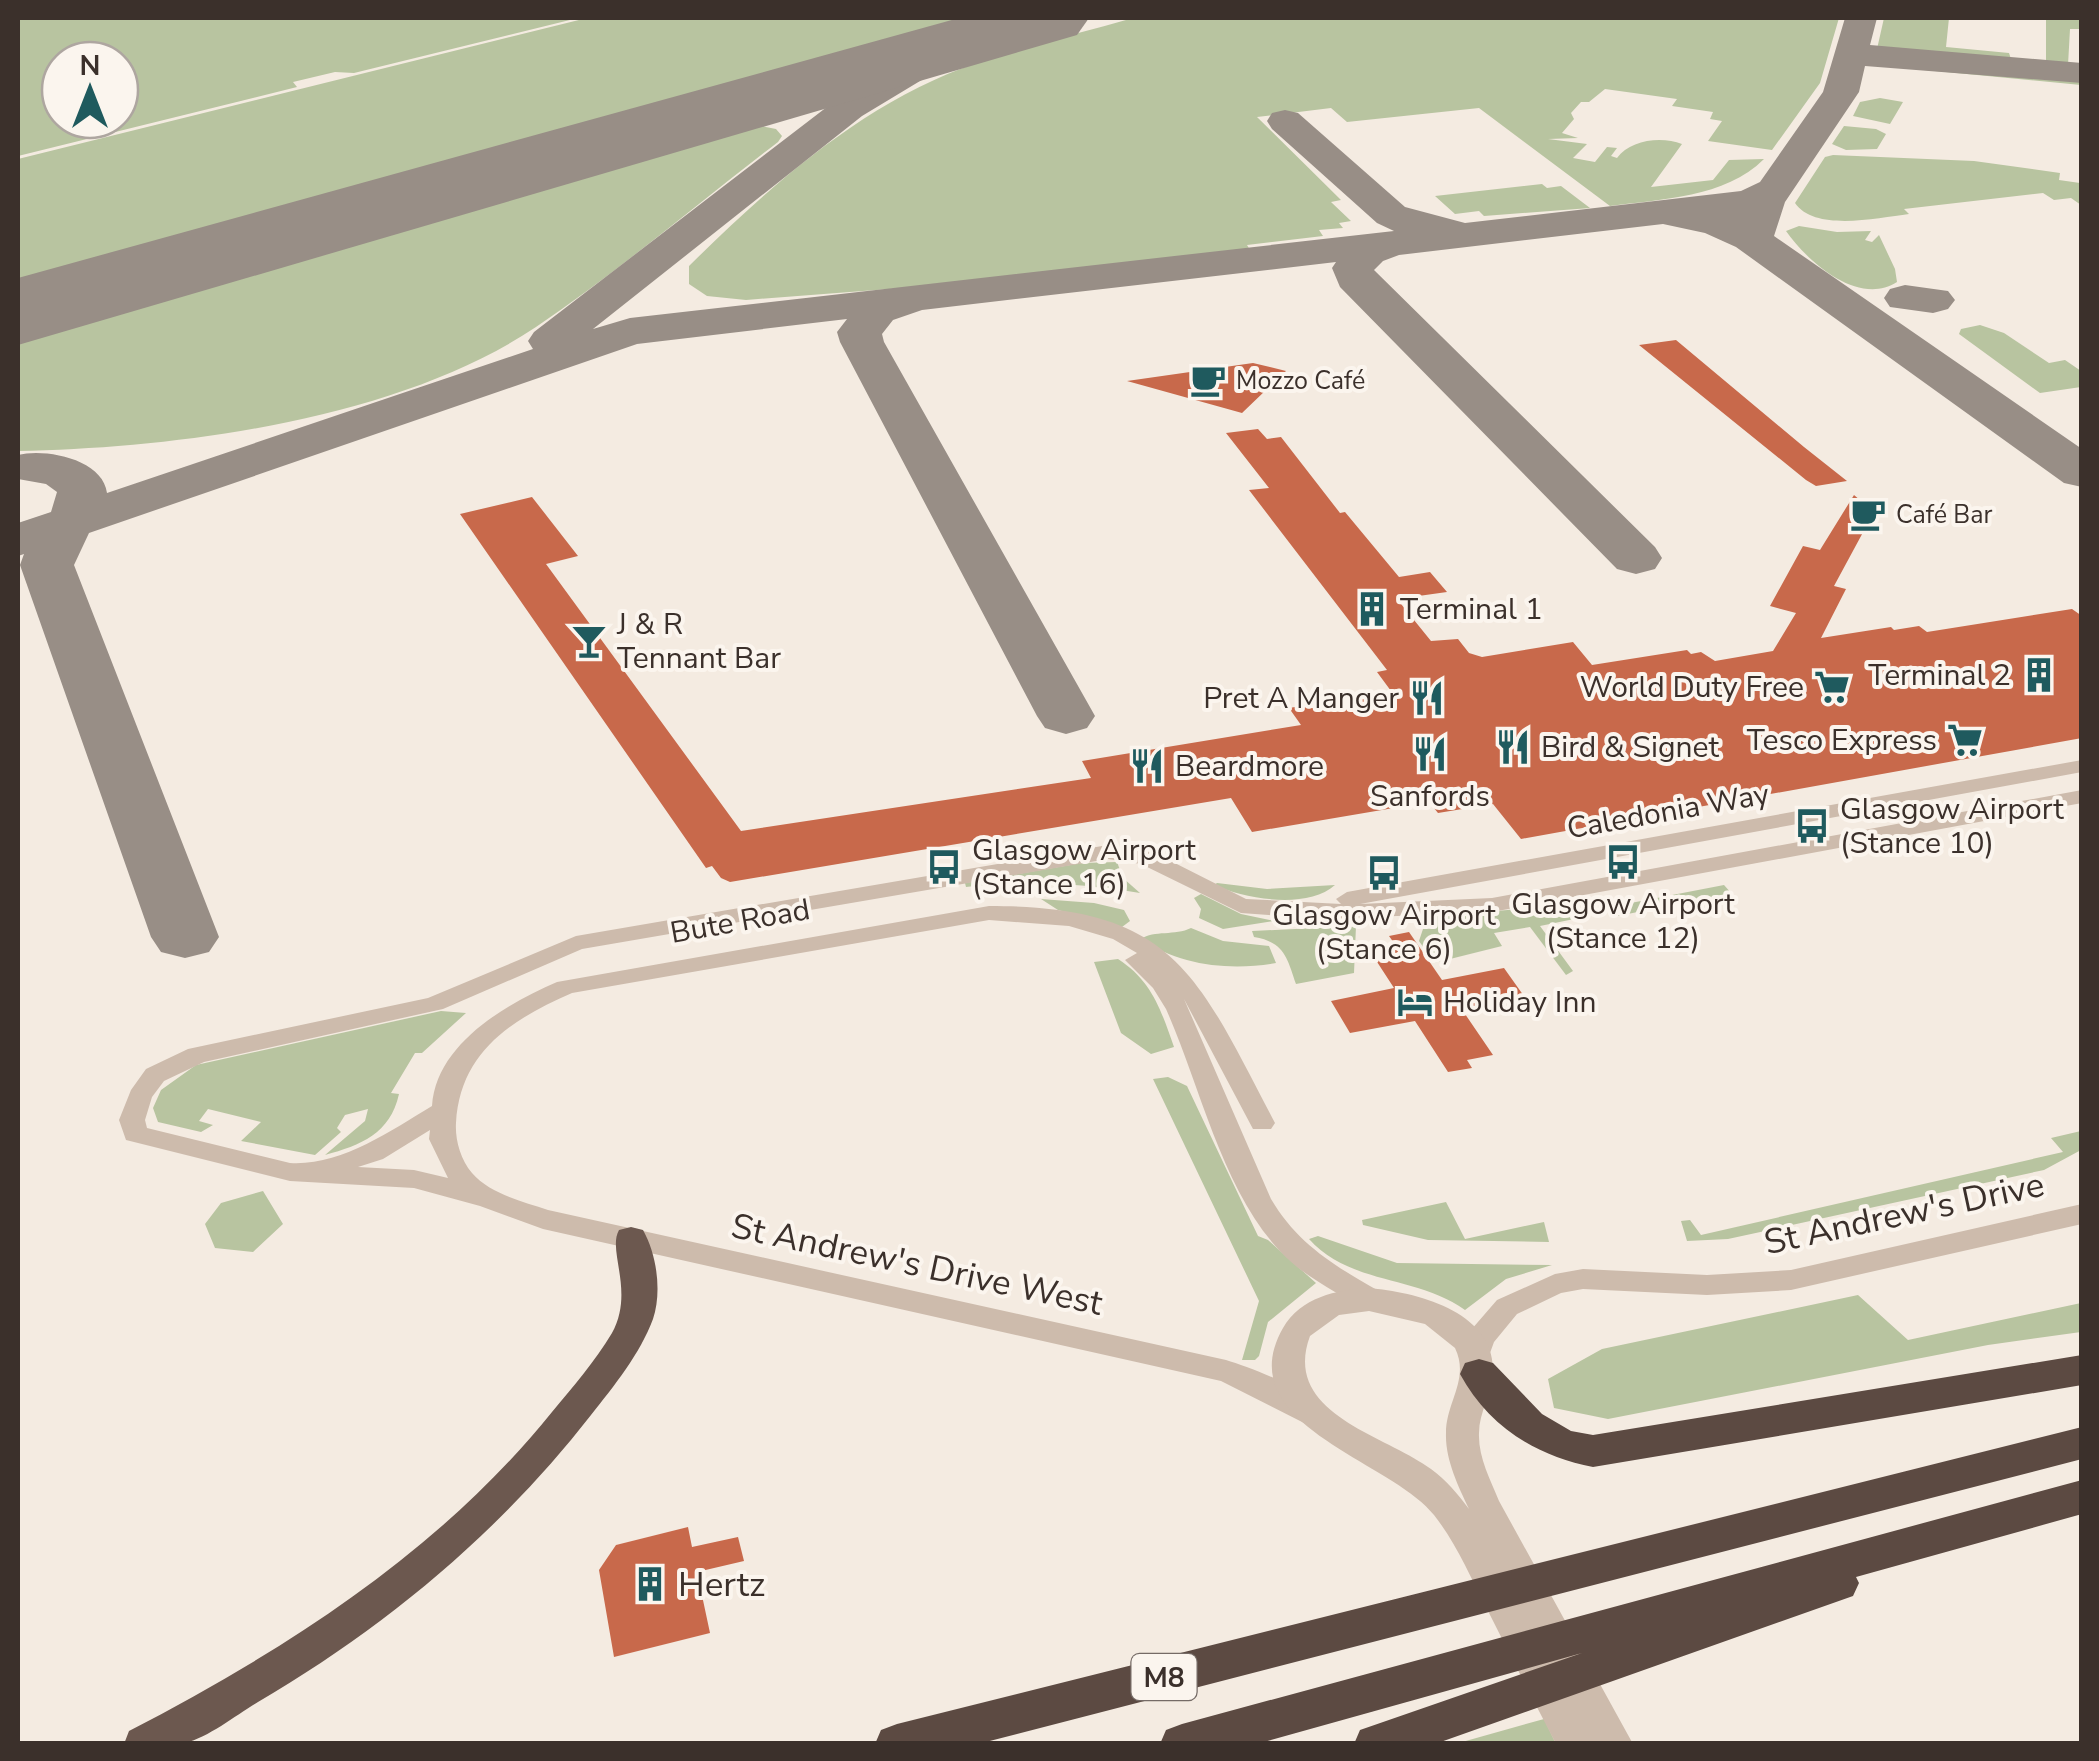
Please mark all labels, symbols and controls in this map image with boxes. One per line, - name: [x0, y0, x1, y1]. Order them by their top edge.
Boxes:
- north arrow: [40, 40, 140, 140]
- text: N: [80, 47, 100, 85]
- cafe icon: Mozzo Café: [1189, 361, 1227, 399]
- place label: Mozzo Café: [1236, 364, 1365, 398]
- cafe icon: Café Bar: [1849, 495, 1887, 533]
- place label: Café Bar: [1896, 498, 1993, 532]
- place label: Terminal 1: [1400, 589, 1543, 630]
- building icon: Terminal 1: [1353, 590, 1391, 628]
- place label: J & R Tennant Bar: [616, 604, 781, 679]
- bar icon: J & R Tennant Bar: [570, 622, 608, 660]
- place label: Terminal 2: [1868, 655, 2011, 696]
- building icon: Terminal 2: [2020, 656, 2058, 694]
- place label: World Duty Free: [1580, 667, 1804, 708]
- supermarket icon: World Duty Free: [1813, 668, 1851, 706]
- place label: Pret A Manger: [1203, 678, 1399, 719]
- restaurant icon: Pret A Manger: [1408, 679, 1446, 717]
- place label: Tesco Express: [1747, 720, 1937, 761]
- supermarket icon: Tesco Express: [1946, 721, 1984, 759]
- place label: Bird & Signet: [1541, 727, 1719, 768]
- restaurant icon: Bird & Signet: [1494, 728, 1532, 766]
- restaurant icon: Sanfords: [1411, 735, 1449, 773]
- place label: Beardmore: [1175, 746, 1324, 787]
- restaurant icon: Beardmore: [1128, 747, 1166, 785]
- street label: Caledonia Way: [1564, 773, 1773, 849]
- place label: Sanfords: [1370, 776, 1490, 817]
- place label: Glasgow Airport (Stance 10): [1840, 789, 2064, 864]
- bus stop icon: Glasgow Airport (Stance 10): [1793, 807, 1831, 845]
- place label: Glasgow Airport (Stance 16): [972, 830, 1196, 905]
- bus stop icon: Glasgow Airport (Stance 12): [1604, 843, 1642, 881]
- bus stop icon: Glasgow Airport (Stance 16): [925, 848, 963, 886]
- bus stop icon: Glasgow Airport (Stance 6): [1365, 854, 1403, 892]
- place label: Glasgow Airport (Stance 12): [1511, 884, 1735, 959]
- street label: Bute Road: [667, 889, 813, 954]
- place label: Glasgow Airport (Stance 6): [1272, 895, 1496, 970]
- place label: Holiday Inn: [1443, 982, 1596, 1023]
- hotel icon: Holiday Inn: [1396, 983, 1434, 1021]
- street label: St Andrew's Drive: [1760, 1161, 2048, 1266]
- street label: St Andrew's Drive West: [727, 1202, 1107, 1327]
- place label: Hertz: [678, 1561, 765, 1608]
- building icon: Hertz: [631, 1565, 669, 1603]
- road number: M8: [1132, 1654, 1196, 1700]

